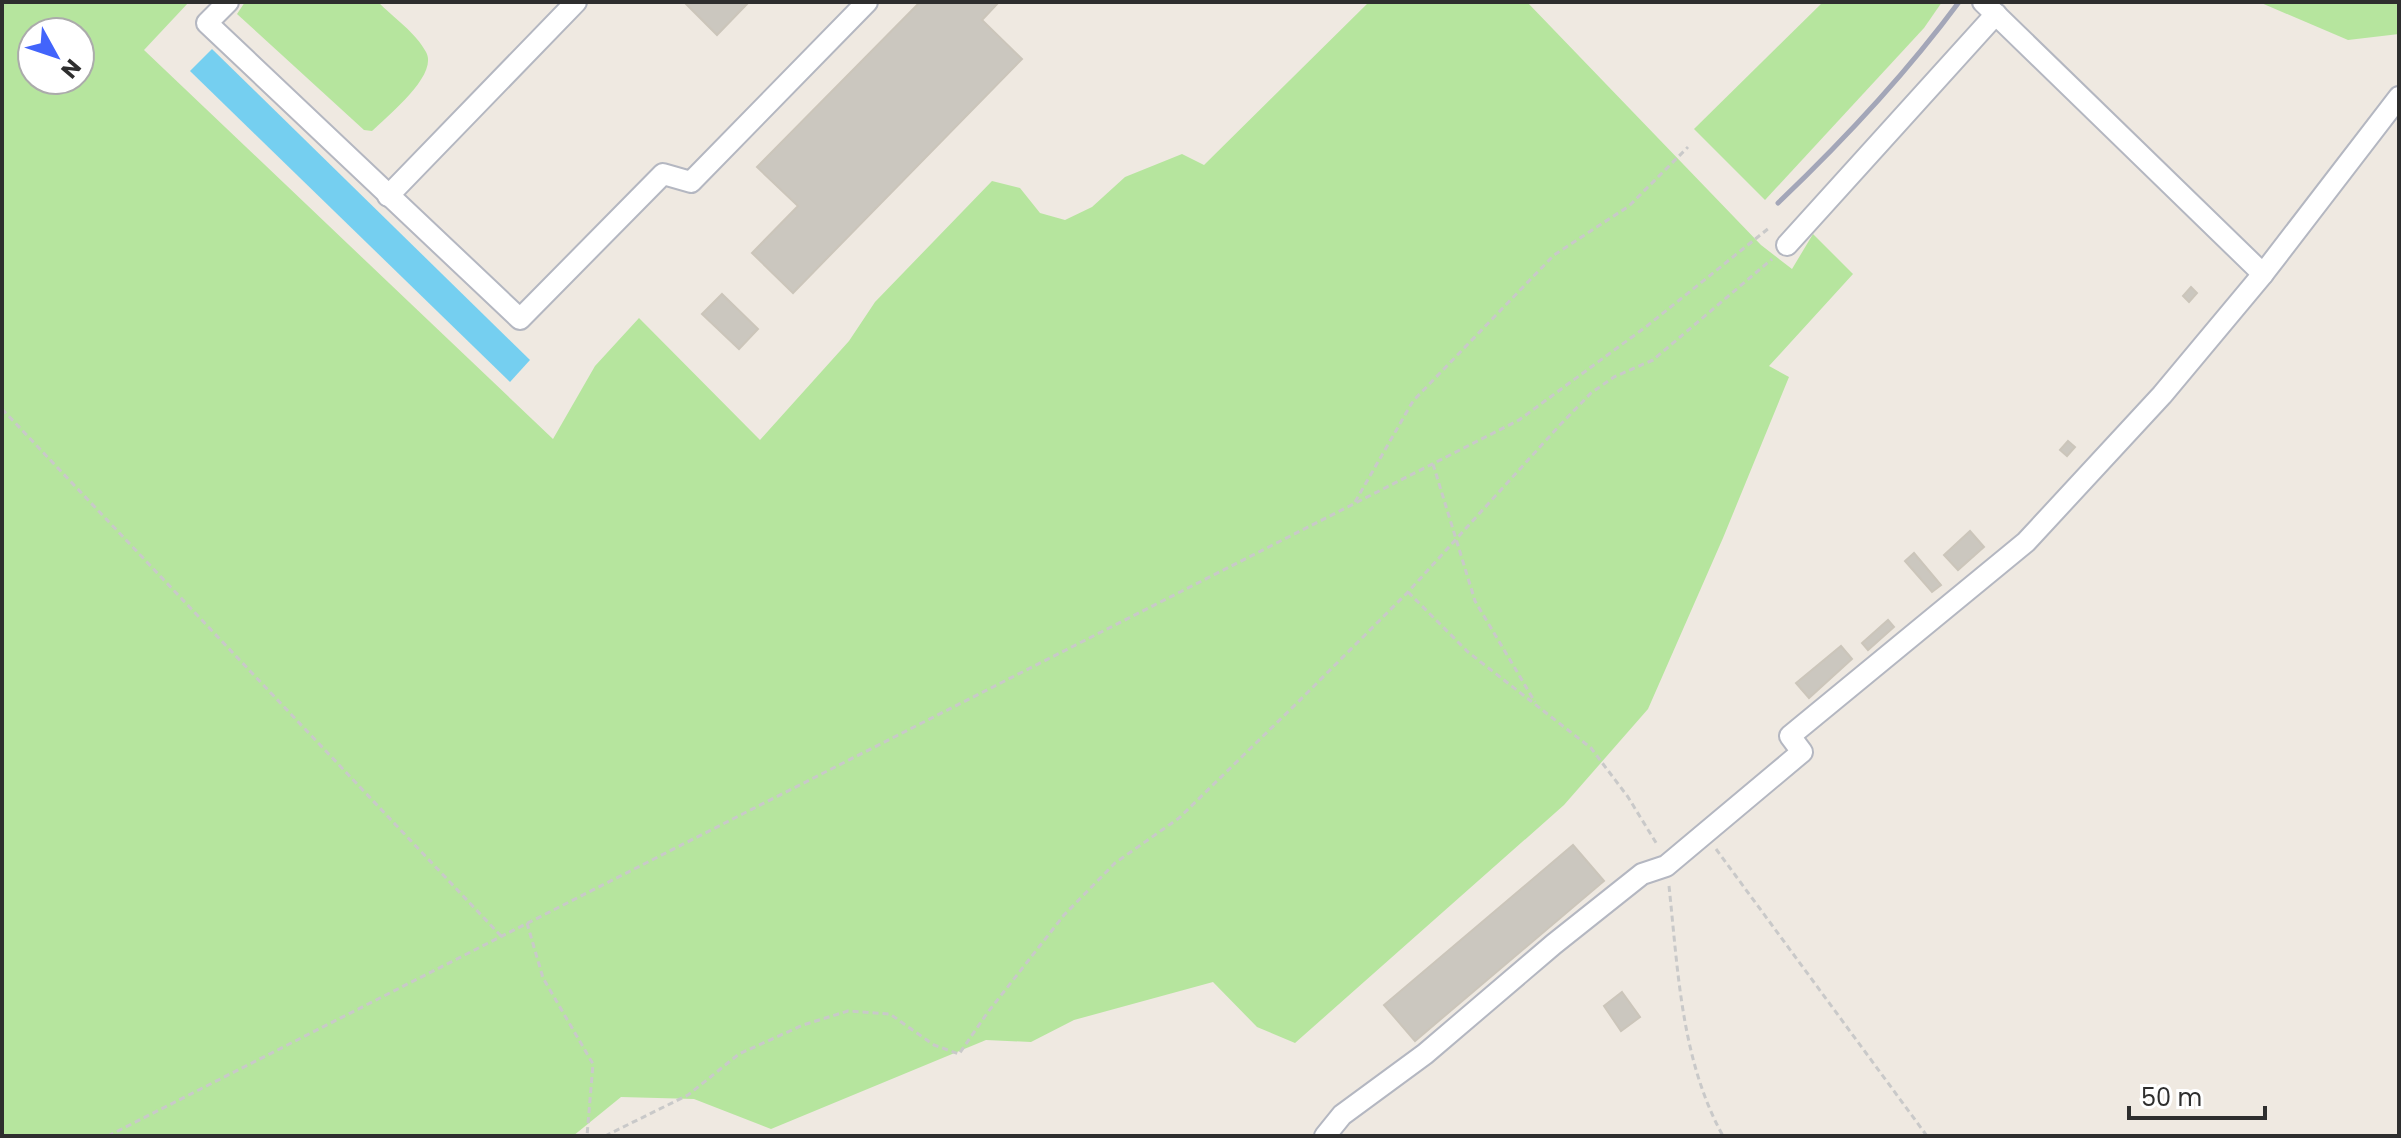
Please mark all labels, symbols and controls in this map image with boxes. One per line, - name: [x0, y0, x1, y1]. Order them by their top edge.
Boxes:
- north arrow: [16, 16, 96, 96]
- text: N: [54, 52, 88, 85]
- scale bar: [2129, 1070, 2265, 1120]
- text: 50 m: [2141, 1081, 2202, 1114]

